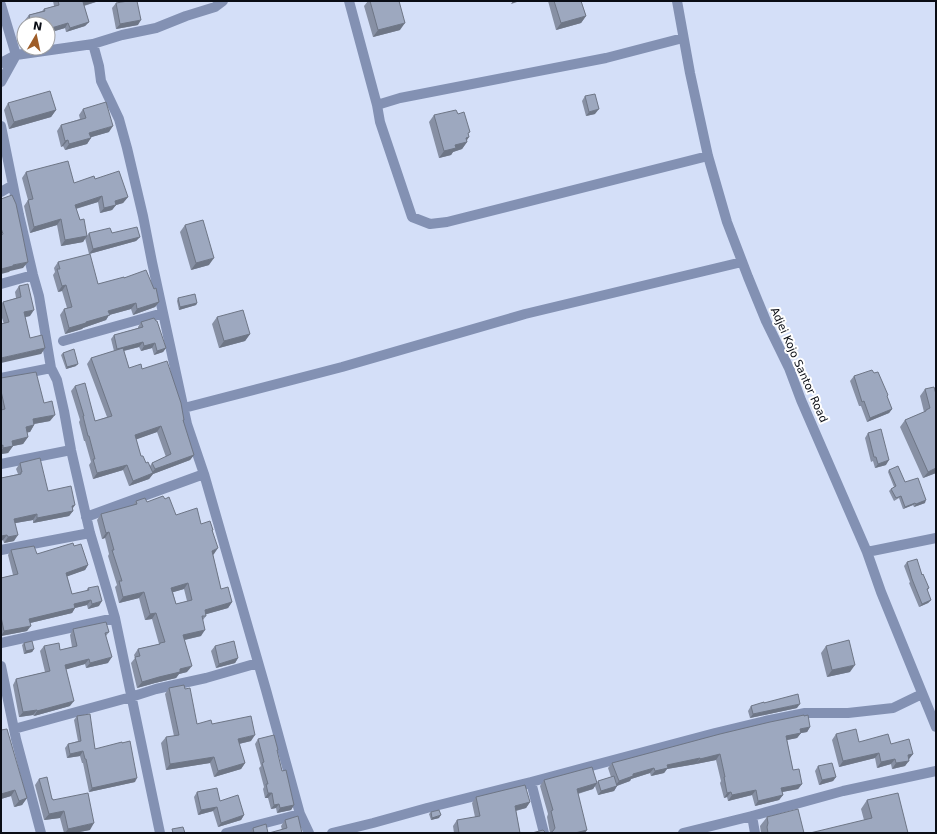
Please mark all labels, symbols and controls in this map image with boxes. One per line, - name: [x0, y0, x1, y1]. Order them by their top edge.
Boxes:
- north arrow: [16, 16, 56, 56]
- text: N: [32, 19, 43, 34]
- street label: Adjei Kojo Santor Road: [768, 305, 830, 425]

